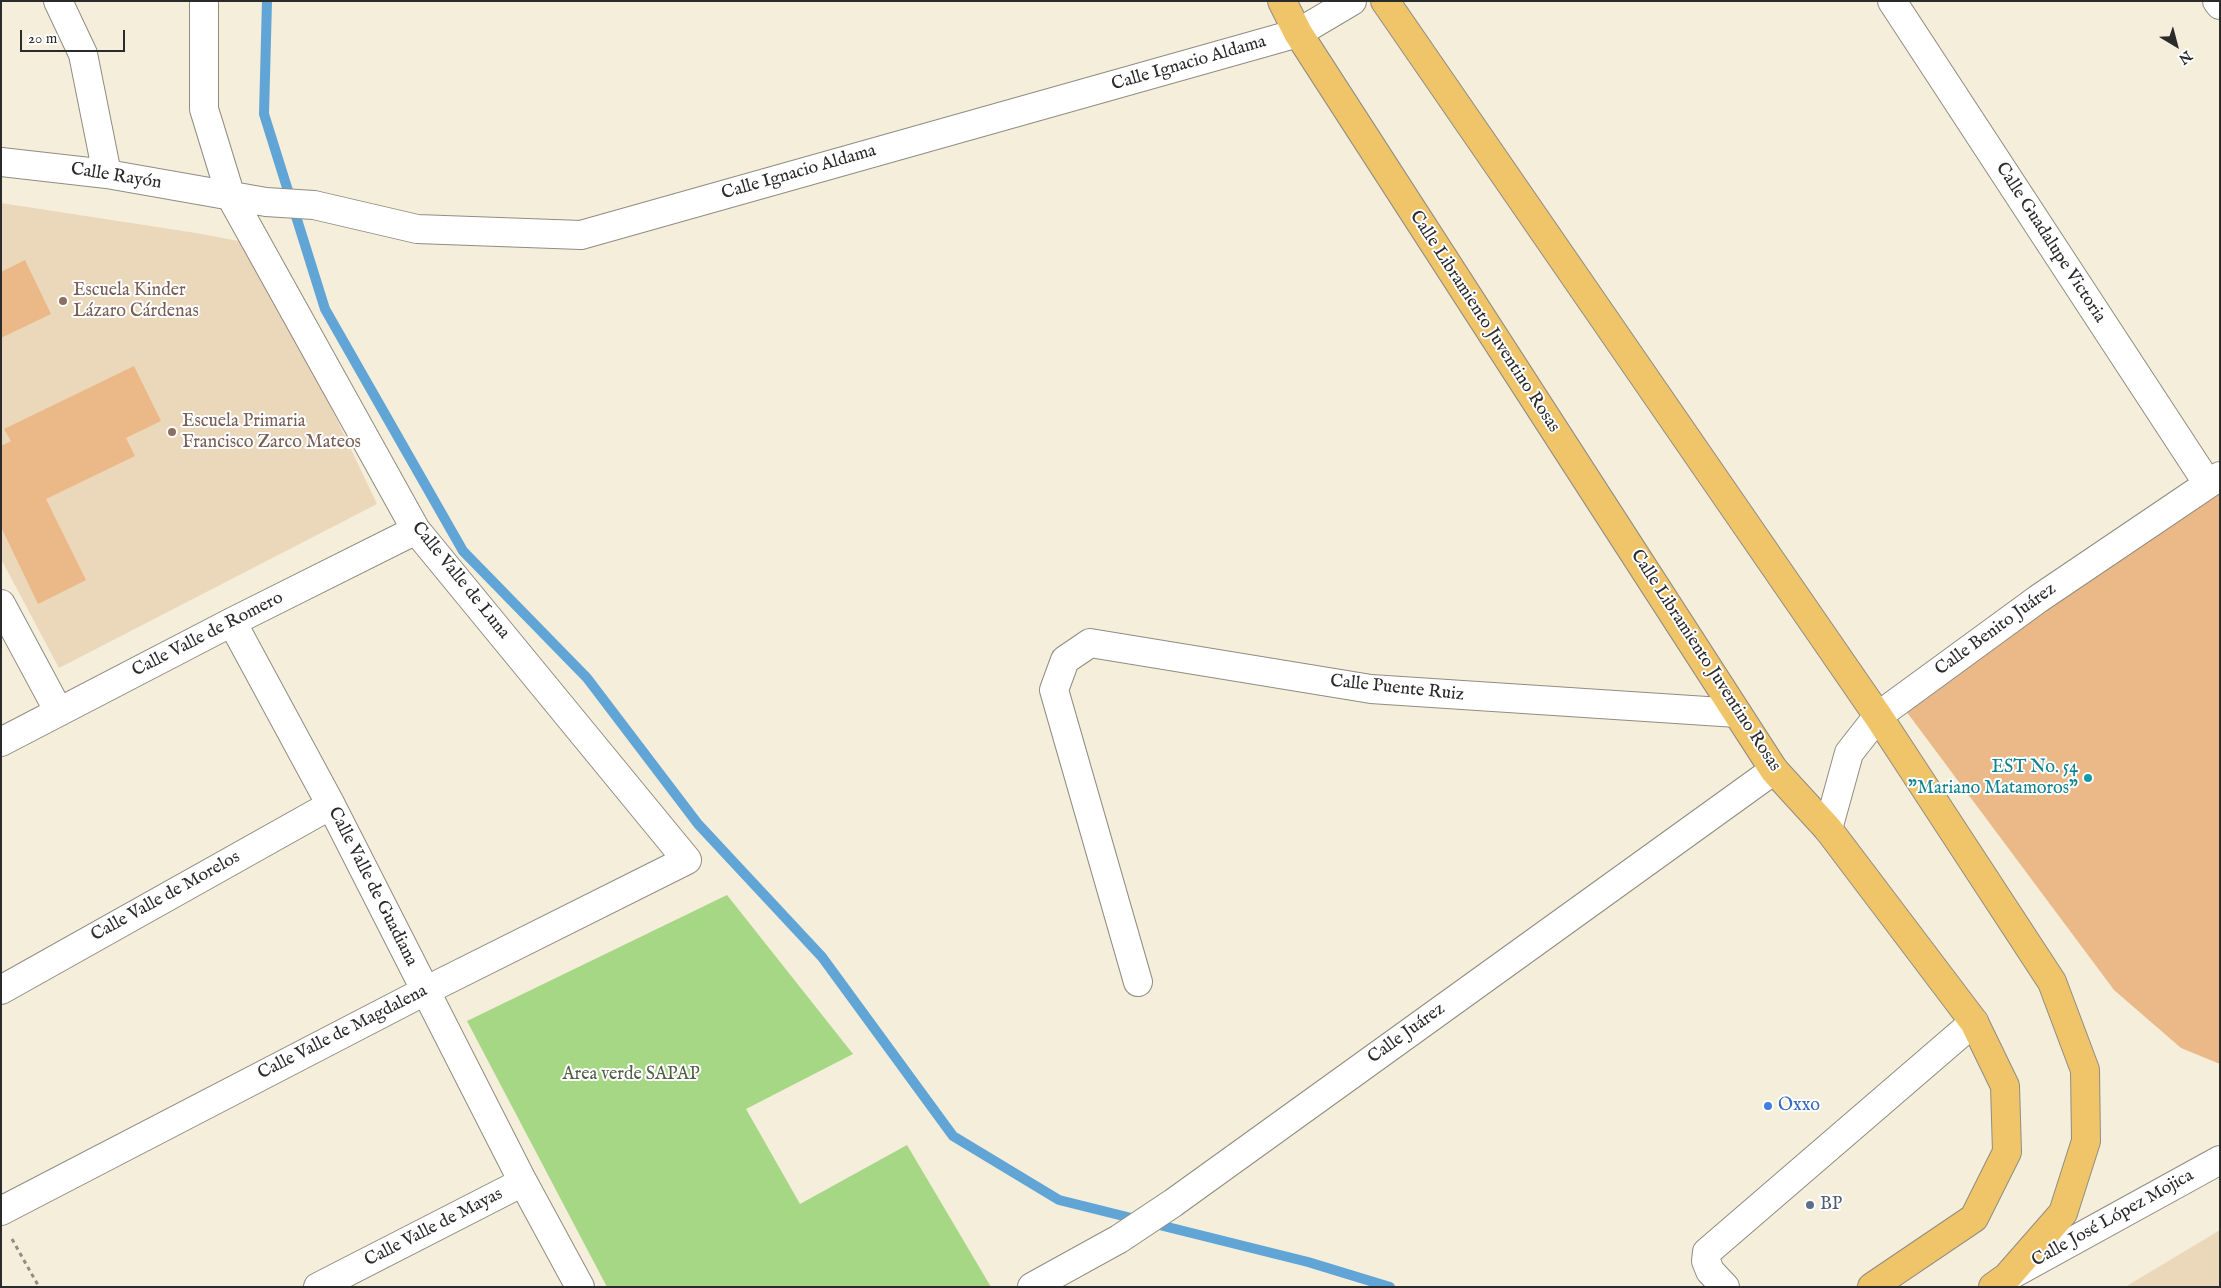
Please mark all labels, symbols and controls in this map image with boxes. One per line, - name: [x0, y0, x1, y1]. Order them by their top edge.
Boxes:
- scale bar: [22, 20, 128, 52]
- north arrow: [2151, 20, 2201, 70]
- text: 20 m: [28, 29, 57, 48]
- street label: Calle Ignacio Aldama: [1109, 32, 1269, 96]
- text: N: [2175, 46, 2195, 68]
- street label: Calle Ignacio Aldama: [719, 141, 879, 205]
- street label: Calle Rayón: [69, 159, 163, 195]
- street label: Calle Guadalupe Victoria: [1990, 159, 2110, 327]
- street label: Calle Libramiento Juventino Rosas: [1404, 207, 1564, 437]
- place label: Escuela Kinder Lázaro Cárdenas: [73, 280, 199, 322]
- marker: Escuela Kinder Lázaro Cárdenas: [57, 295, 69, 307]
- place label: Escuela Primaria Francisco Zarco Mateos: [182, 411, 361, 454]
- marker: Escuela Primaria Francisco Zarco Mateos: [166, 426, 178, 438]
- street label: Calle Valle de Luna: [406, 518, 514, 644]
- street label: Calle Libramiento Juventino Rosas: [1625, 546, 1785, 776]
- street label: Calle Benito Juárez: [1931, 579, 2061, 681]
- street label: Calle Valle de Romero: [129, 588, 287, 682]
- street label: Calle Puente Ruiz: [1329, 671, 1465, 707]
- place label: EST No. 54 "Mariano Matamoros": [1908, 757, 2078, 800]
- marker: EST No. 54 "Mariano Matamoros": [2082, 772, 2094, 784]
- street label: Calle Valle de Guadiana: [322, 804, 422, 970]
- street label: Calle Valle de Morelos: [88, 847, 244, 947]
- street label: Calle Valle de Magdalena: [255, 981, 431, 1085]
- street label: Calle Juárez: [1364, 999, 1450, 1069]
- park label: Area verde SAPAP: [562, 1064, 700, 1086]
- place label: Oxxo: [1778, 1095, 1820, 1117]
- marker: Oxxo: [1762, 1100, 1774, 1112]
- street label: Calle José López Mojica: [2028, 1166, 2198, 1272]
- street label: Calle Valle de Mayas: [361, 1184, 507, 1272]
- place label: BP: [1820, 1194, 1842, 1216]
- marker: BP: [1804, 1199, 1816, 1211]

